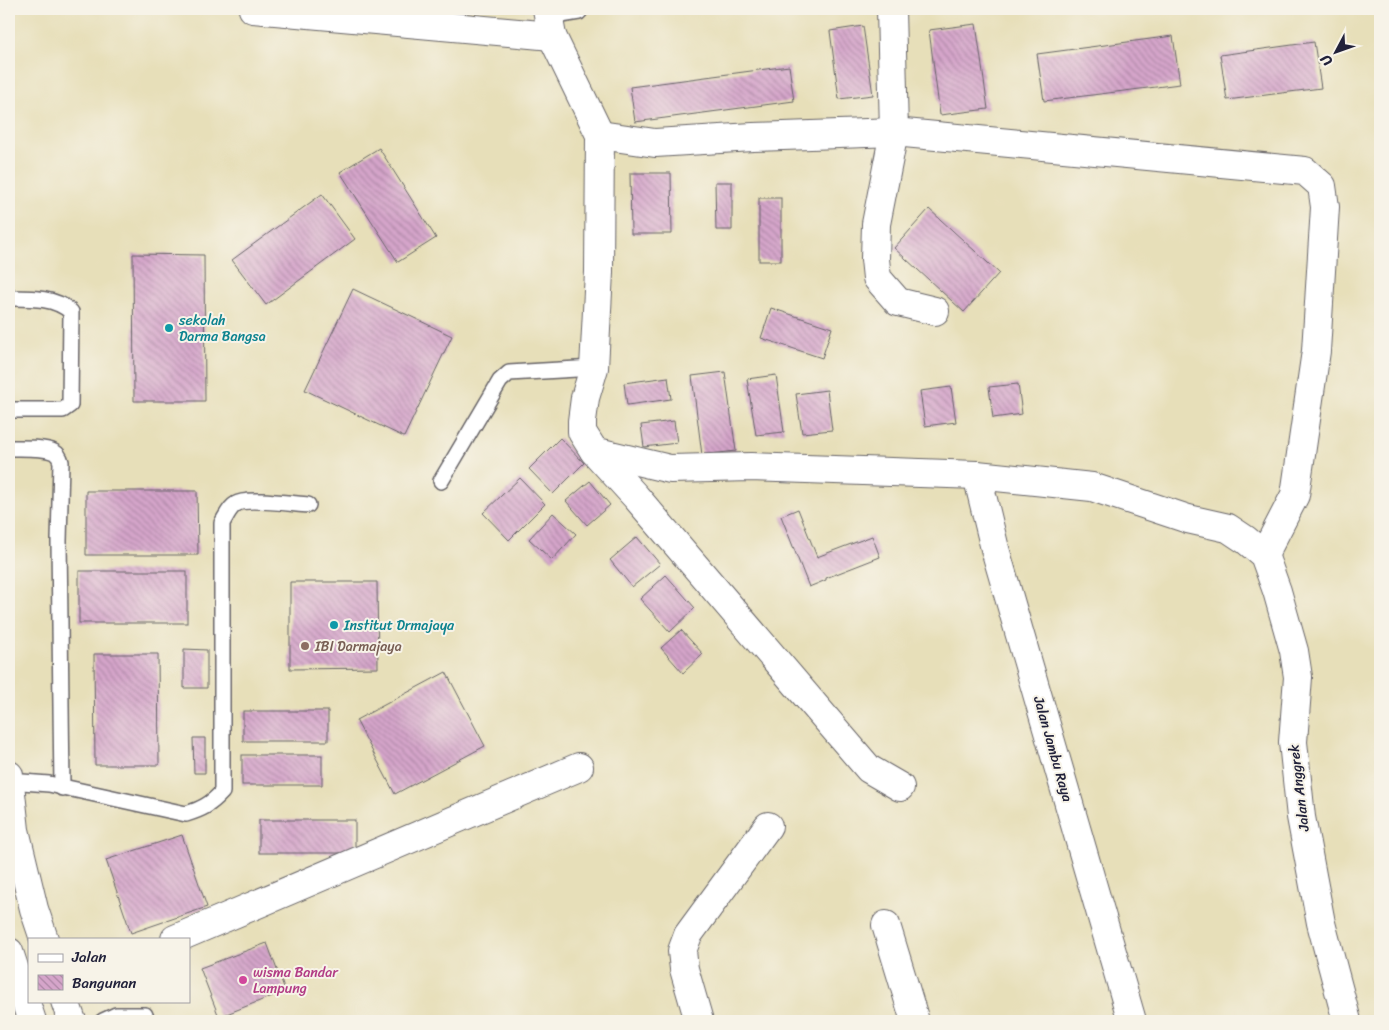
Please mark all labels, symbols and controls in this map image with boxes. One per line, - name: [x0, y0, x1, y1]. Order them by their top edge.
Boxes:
- north arrow: [1312, 28, 1362, 78]
- text: U: [1314, 48, 1339, 72]
- place label: sekolah Darma Bangsa: [178, 308, 266, 349]
- marker: sekolah Darma Bangsa: [163, 322, 175, 334]
- place label: Institut Drmajaya: [343, 613, 455, 638]
- marker: Institut Drmajaya: [328, 619, 340, 631]
- place label: IBI Darmajaya: [314, 634, 402, 659]
- marker: IBI Darmajaya: [299, 640, 311, 652]
- street label: Jalan Jambu Raya: [1026, 692, 1080, 805]
- street label: Jalan Anggrek: [1281, 743, 1317, 834]
- legend: [28, 938, 190, 1002]
- text: Jalan: [71, 944, 106, 970]
- place label: wisma Bandar Lampung: [253, 960, 339, 1001]
- text: Bangunan: [72, 970, 136, 996]
- marker: wisma Bandar Lampung: [237, 974, 249, 986]

